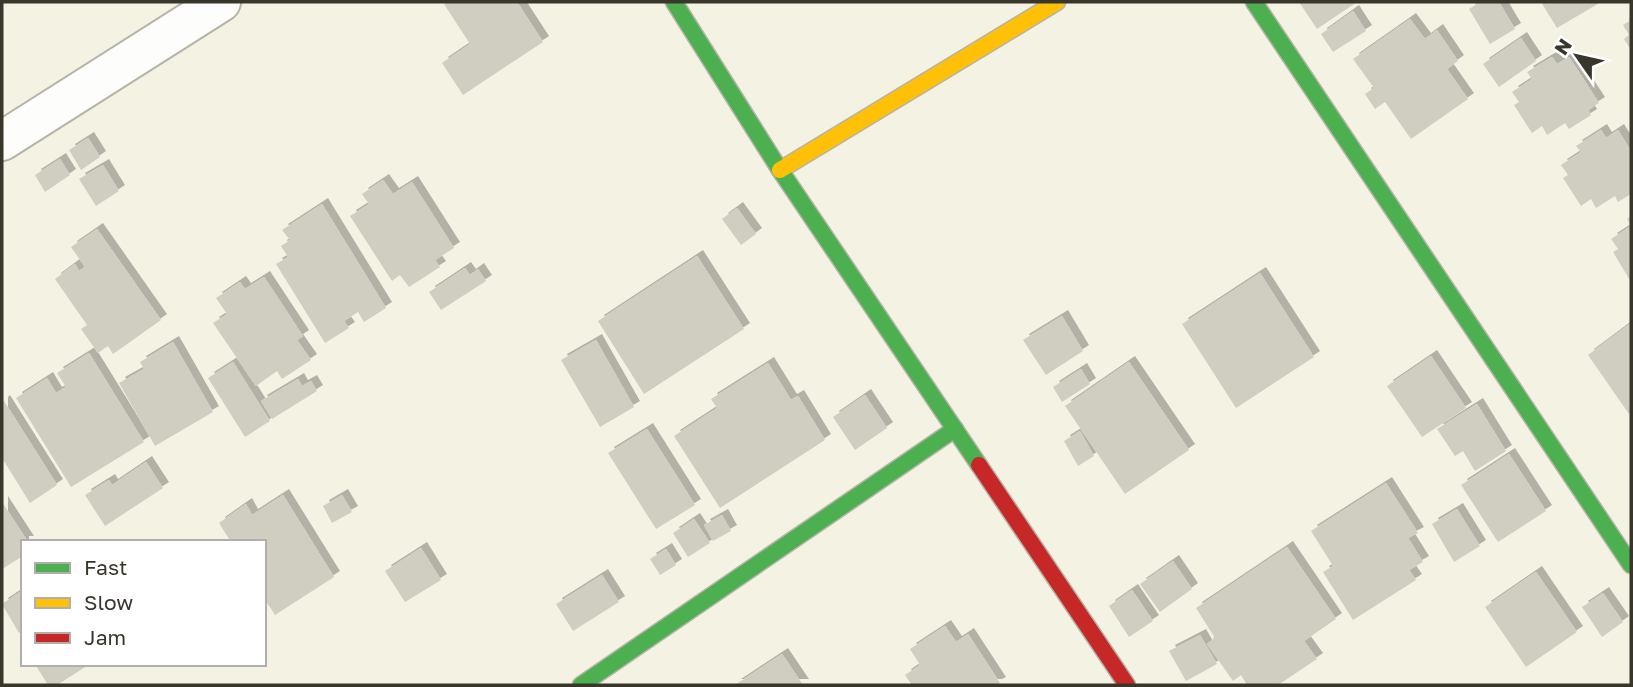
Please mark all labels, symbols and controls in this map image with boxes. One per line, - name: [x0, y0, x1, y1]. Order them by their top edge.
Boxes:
- north arrow: [1542, 21, 1612, 91]
- text: N: [1549, 34, 1576, 59]
- legend: [21, 540, 266, 666]
- text: Fast: [84, 554, 127, 580]
- text: Slow: [84, 589, 133, 615]
- text: Jam: [84, 624, 126, 650]

